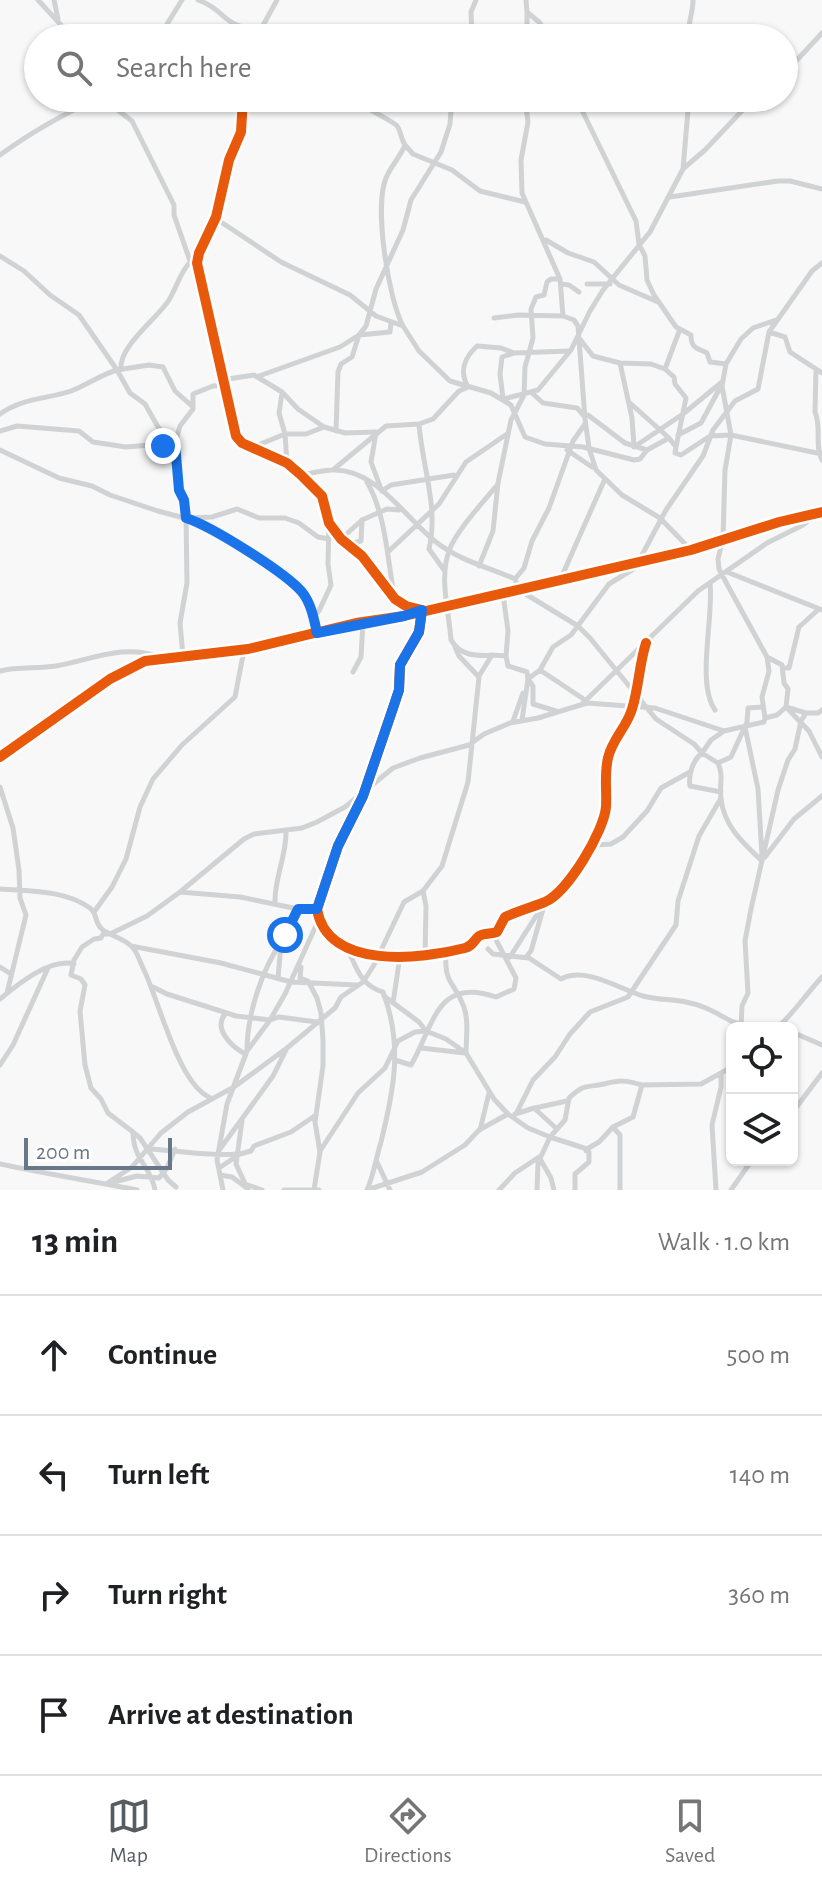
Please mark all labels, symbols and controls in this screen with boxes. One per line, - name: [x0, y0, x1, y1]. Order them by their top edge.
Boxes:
- search box: [24, 24, 798, 112]
- icon: search: [52, 46, 96, 90]
- text: Search here: [116, 53, 252, 83]
- route end: [145, 428, 181, 464]
- route start: [267, 917, 303, 953]
- map controls: [726, 1022, 798, 1166]
- button: locate: [726, 1022, 798, 1094]
- button: layers: [726, 1094, 798, 1166]
- scale bar: [24, 1134, 172, 1170]
- text: 200 m: [36, 1141, 90, 1163]
- text: 13 min: [32, 1225, 118, 1259]
- text: Walk · 1.0 km: [658, 1229, 790, 1255]
- icon: ahead: [32, 1333, 76, 1377]
- text: Continue: [108, 1340, 217, 1370]
- text: 500 m: [727, 1342, 790, 1368]
- icon: left: [32, 1453, 76, 1497]
- text: Turn left: [108, 1460, 209, 1490]
- text: 140 m: [730, 1462, 790, 1488]
- icon: right: [32, 1573, 76, 1617]
- text: Turn right: [108, 1580, 227, 1610]
- text: 360 m: [728, 1582, 790, 1608]
- icon: arrive: [32, 1693, 76, 1737]
- text: Arrive at destination: [108, 1700, 354, 1730]
- tab: Map: [107, 1794, 151, 1868]
- tab: Directions: [364, 1794, 452, 1868]
- tab: Saved: [665, 1794, 715, 1868]

